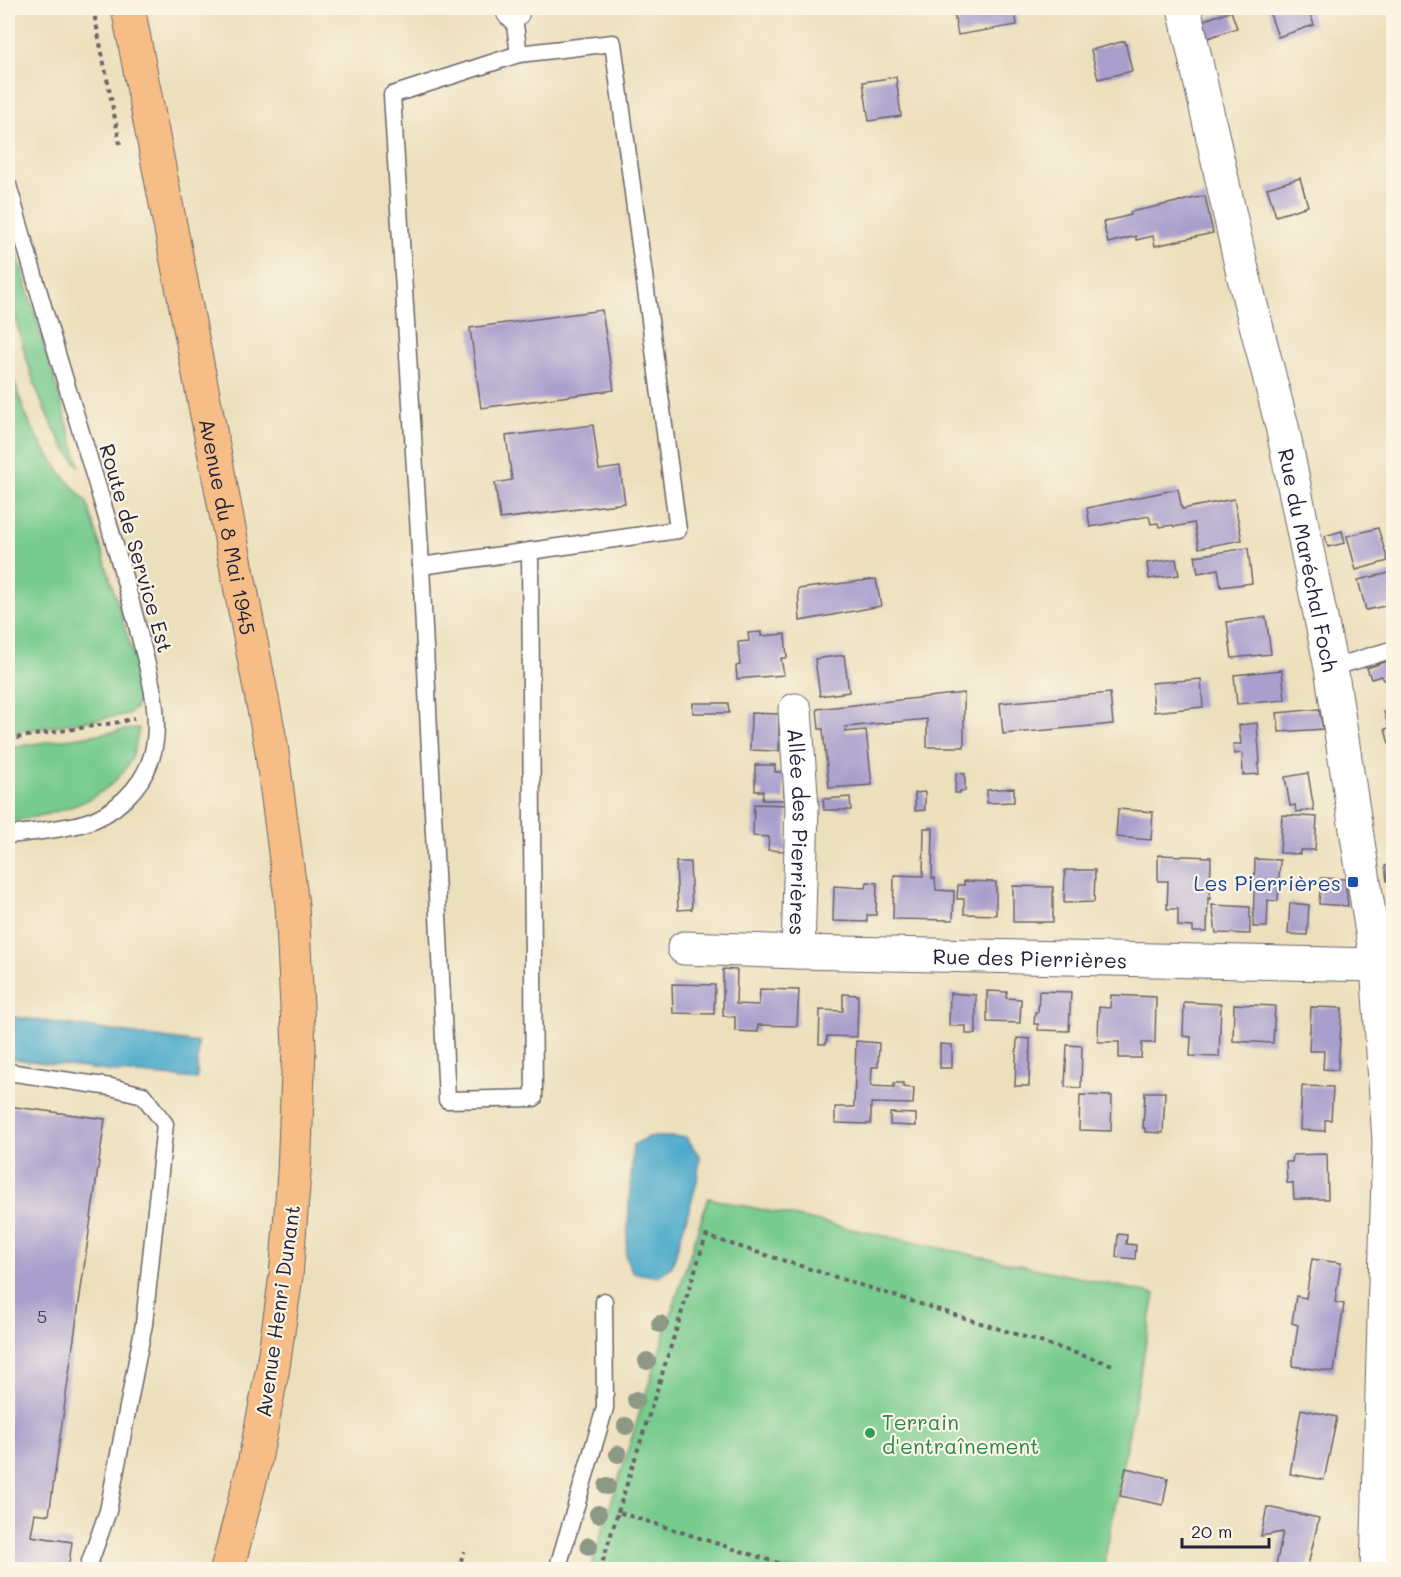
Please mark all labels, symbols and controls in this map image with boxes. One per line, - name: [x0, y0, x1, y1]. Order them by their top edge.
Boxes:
- street label: Avenue du 8 Mai 1945: [194, 416, 263, 637]
- street label: Route de Service Est: [94, 441, 180, 655]
- street label: Rue du Maréchal Foch: [1273, 446, 1345, 674]
- street label: Allée des Pierrières: [783, 727, 816, 936]
- place label: Les Pierrières: [1194, 869, 1341, 896]
- marker: Les Pierrières: [1346, 875, 1360, 889]
- street label: Rue des Pierrières: [932, 942, 1127, 973]
- street label: Avenue Henri Dunant: [249, 1203, 305, 1419]
- house number: 5: [37, 1304, 47, 1328]
- place label: Terrain d'entraînement: [882, 1408, 1039, 1459]
- marker: Terrain d'entraînement: [863, 1426, 877, 1440]
- scale bar: [1182, 1511, 1269, 1549]
- text: 20 m: [1191, 1519, 1232, 1543]

